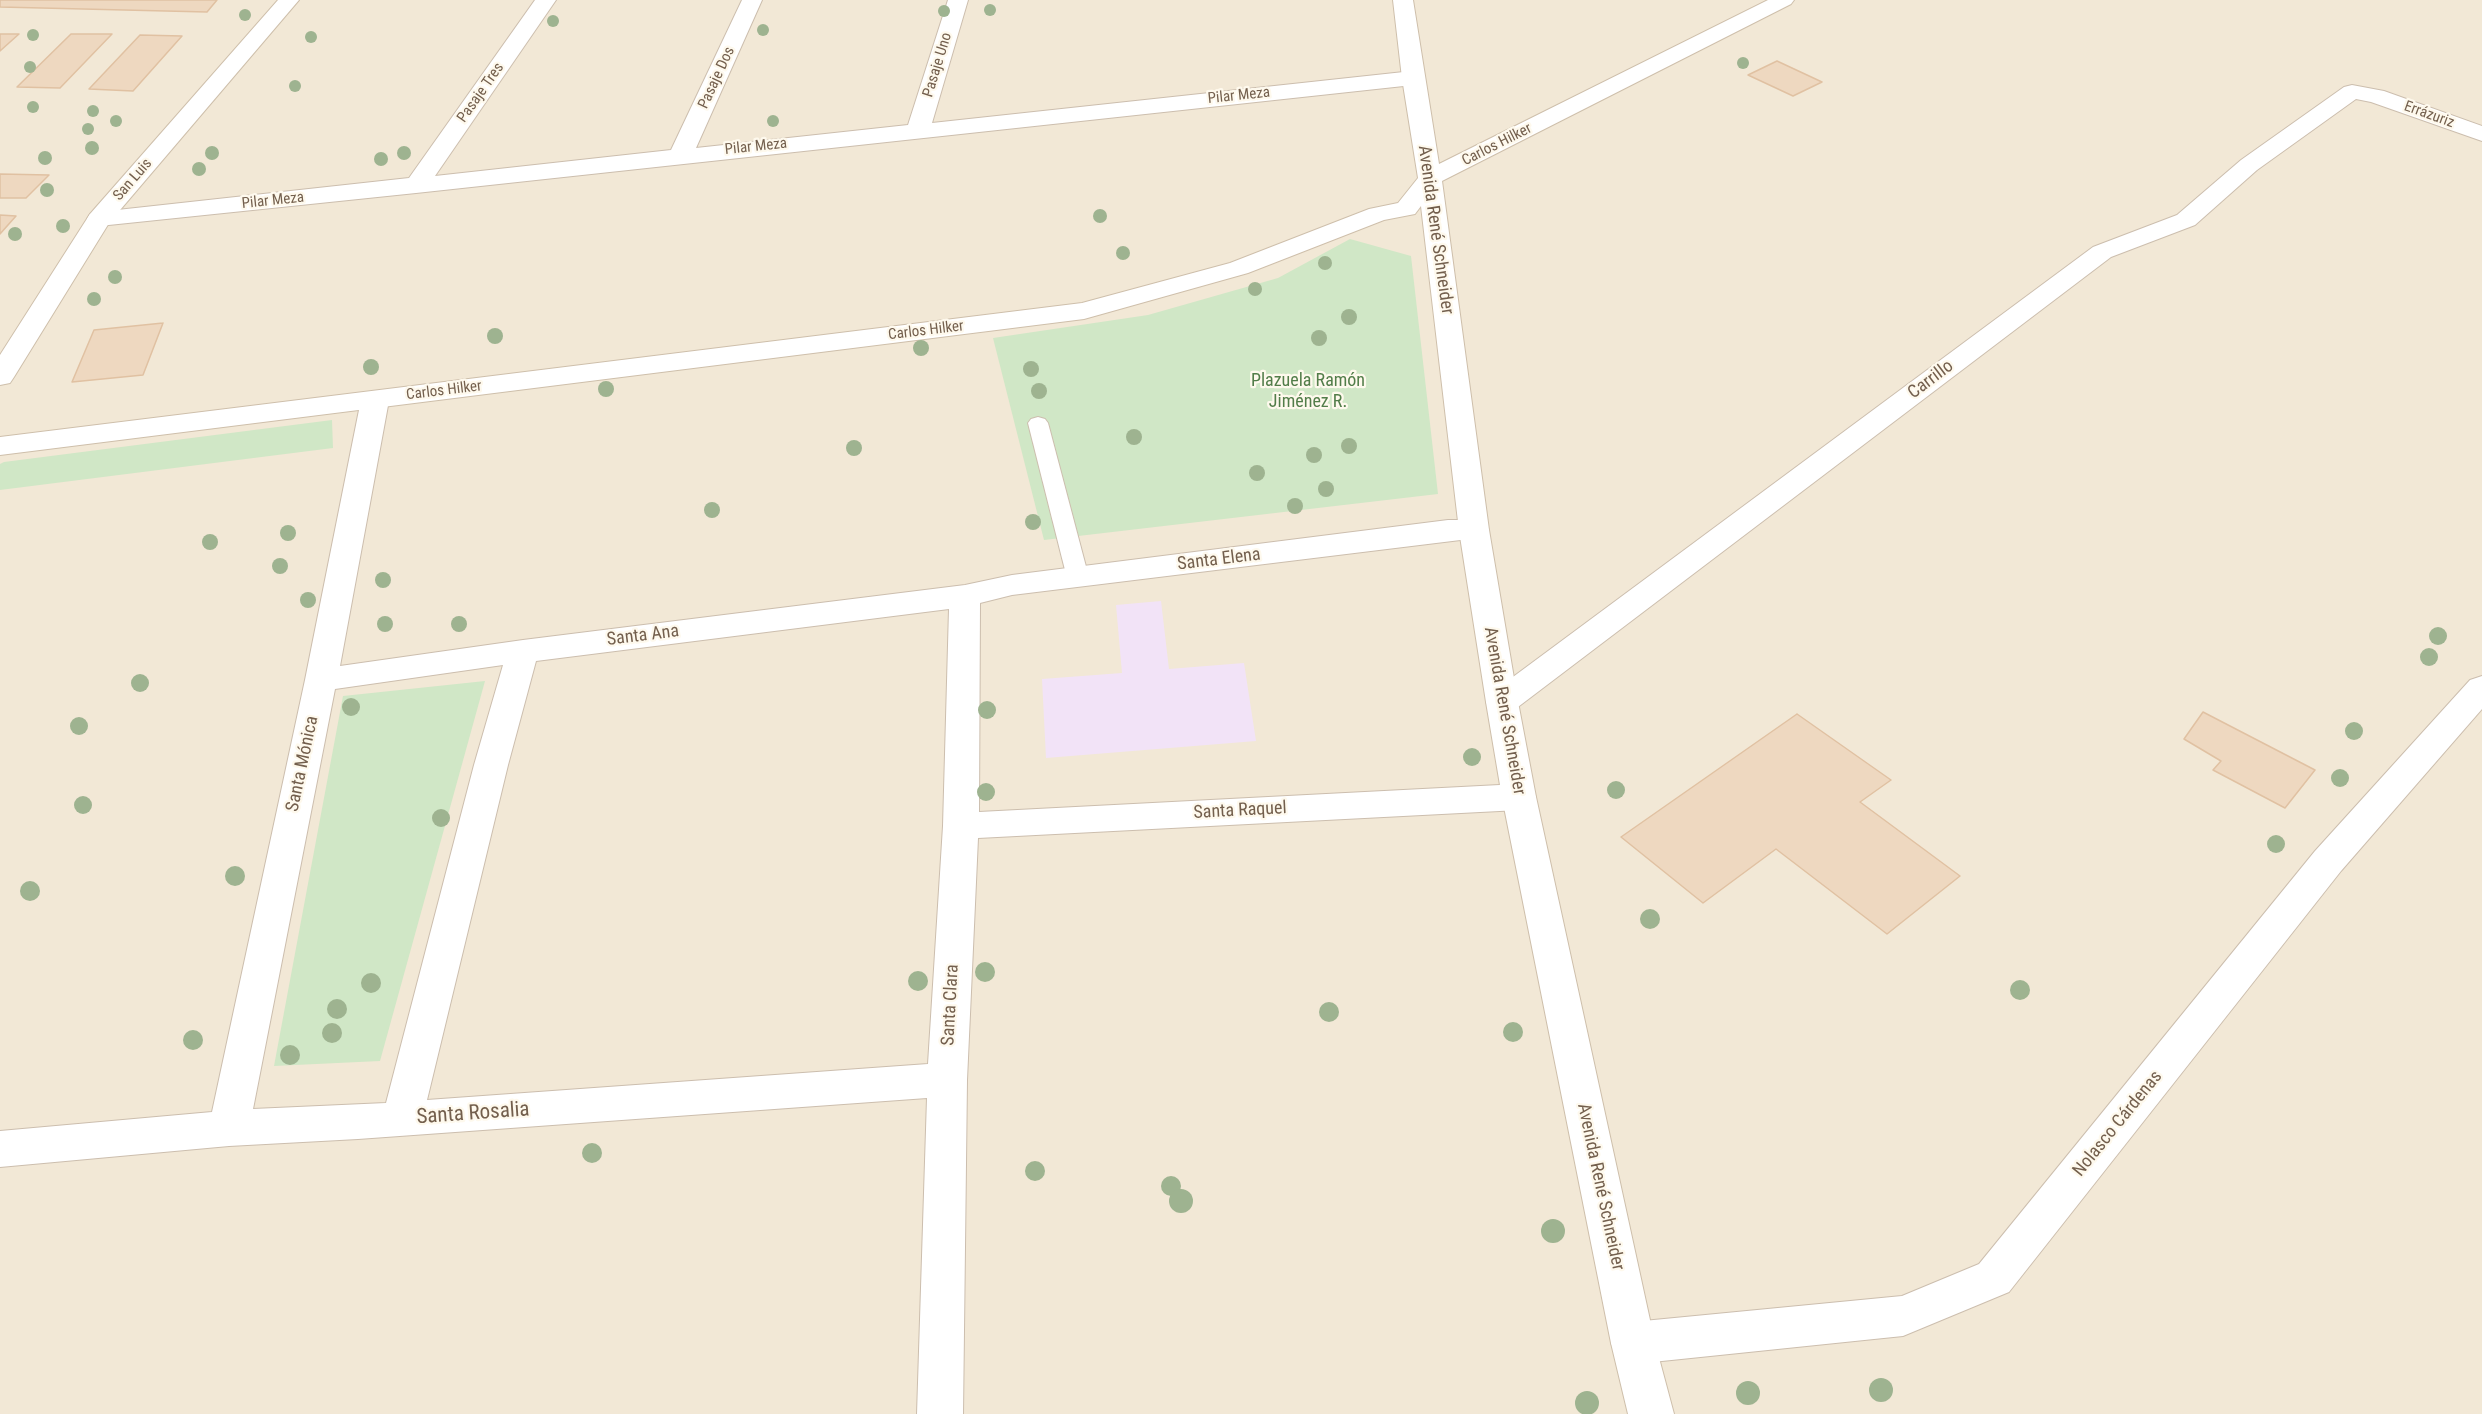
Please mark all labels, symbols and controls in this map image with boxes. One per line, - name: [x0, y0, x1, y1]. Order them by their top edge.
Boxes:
- street label: Pasaje Uno: [920, 31, 956, 99]
- street label: Pasaje Dos: [695, 44, 739, 112]
- street label: Pasaje Tres: [454, 60, 508, 126]
- street label: Pilar Meza: [1207, 84, 1271, 108]
- street label: Errázuriz: [2402, 98, 2456, 132]
- street label: Carlos Hilker: [1459, 120, 1535, 170]
- street label: Pilar Meza: [724, 135, 788, 159]
- street label: Avenida René Schneider: [1412, 144, 1458, 316]
- street label: San Luis: [110, 155, 156, 205]
- street label: Pilar Meza: [241, 189, 305, 213]
- street label: Carlos Hilker: [887, 317, 965, 345]
- street label: Carrillo: [1904, 356, 1958, 404]
- park label: Plazuela Ramón Jiménez R.: [1251, 370, 1365, 412]
- street label: Carlos Hilker: [405, 377, 483, 405]
- street label: Santa Elena: [1176, 544, 1262, 576]
- street label: Santa Ana: [606, 621, 680, 651]
- street label: Avenida René Schneider: [1479, 625, 1529, 797]
- street label: Santa Mónica: [282, 714, 324, 814]
- street label: Santa Raquel: [1193, 798, 1287, 824]
- street label: Santa Clara: [938, 964, 964, 1046]
- street label: Nolasco Cárdenas: [2069, 1067, 2167, 1181]
- street label: Santa Rosalia: [416, 1097, 530, 1131]
- street label: Avenida René Schneider: [1572, 1101, 1628, 1273]

